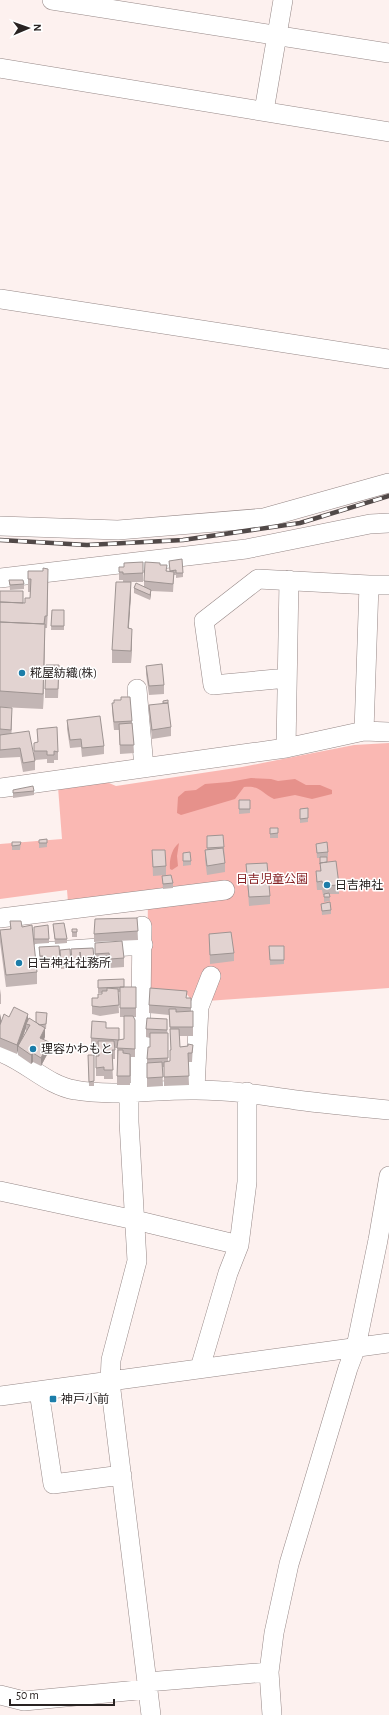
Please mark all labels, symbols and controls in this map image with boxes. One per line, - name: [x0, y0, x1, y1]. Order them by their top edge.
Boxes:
- north arrow: [8, 8, 48, 48]
- text: N: [32, 24, 43, 32]
- place label: 糀屋紡織(株): [30, 666, 97, 679]
- marker: 糀屋紡織(株): [17, 668, 27, 678]
- park label: 日吉児童公園: [236, 873, 308, 885]
- place label: 日吉神社: [335, 879, 383, 891]
- marker: 日吉神社: [322, 880, 332, 890]
- place label: 日吉神社社務所: [27, 956, 111, 969]
- marker: 日吉神社社務所: [14, 958, 24, 968]
- place label: 理容かわもと: [41, 1042, 113, 1055]
- marker: 理容かわもと: [28, 1044, 38, 1054]
- place label: 神戸小前: [61, 1393, 109, 1405]
- marker: 神戸小前: [48, 1394, 58, 1404]
- scale bar: [10, 1681, 114, 1707]
- text: 50 m: [16, 1689, 39, 1701]

